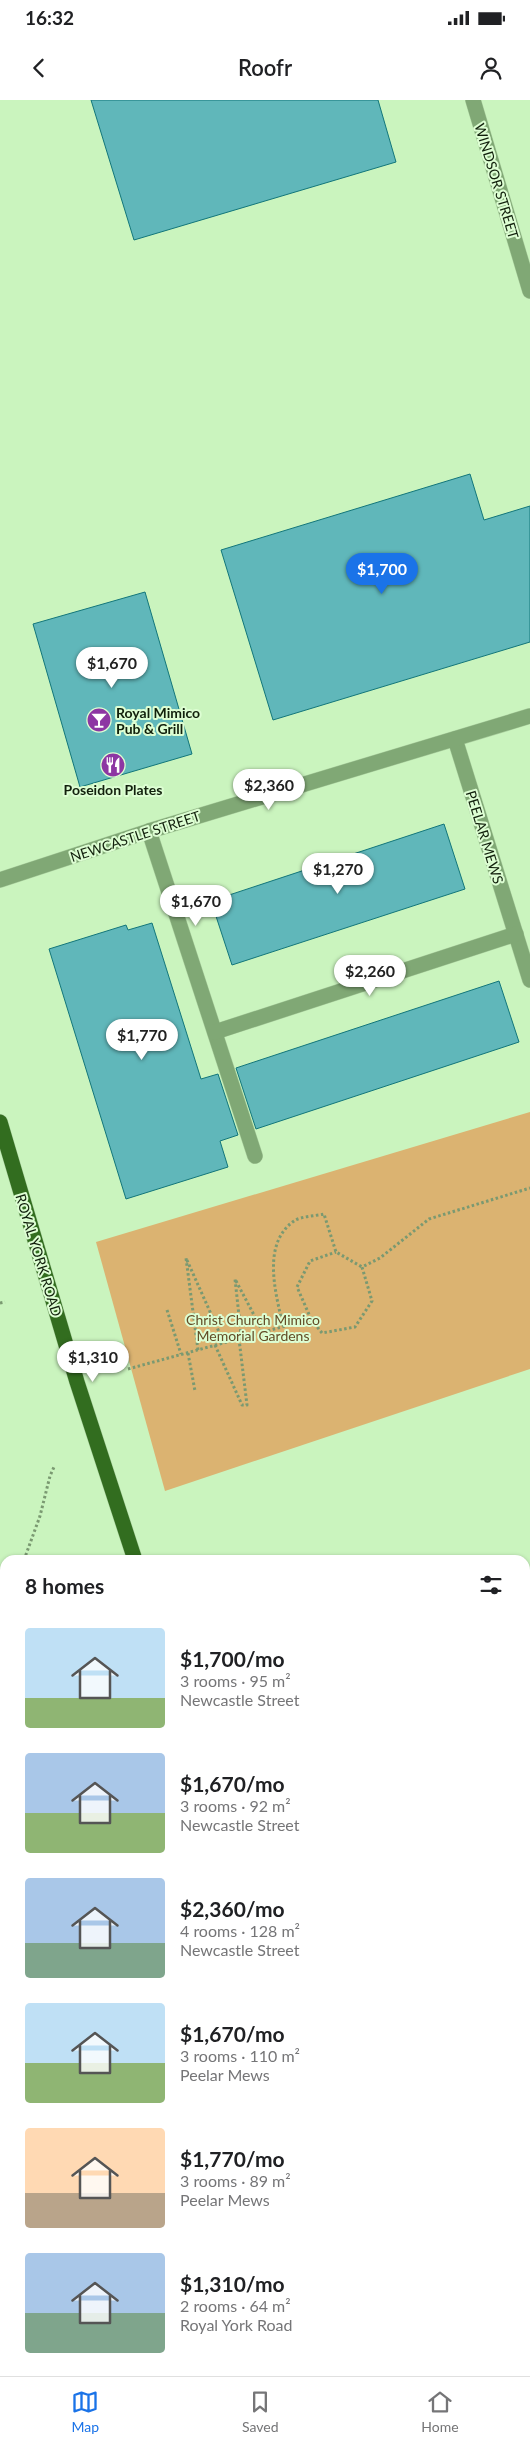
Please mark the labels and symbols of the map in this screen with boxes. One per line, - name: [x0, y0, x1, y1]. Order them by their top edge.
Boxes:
- street label: WINDSOR STREET: [471, 121, 523, 242]
- pin: $1,700: [341, 552, 423, 595]
- pin: $1,670: [71, 646, 153, 689]
- place label: Royal Mimico Pub & Grill: [116, 704, 200, 737]
- bar icon: Royal Mimico Pub & Grill: [86, 707, 112, 733]
- restaurant icon: Poseidon Plates: [100, 752, 126, 778]
- pin: $2,360: [228, 768, 310, 811]
- place label: Poseidon Plates: [64, 781, 162, 798]
- street label: PEELAR MEWS: [463, 788, 507, 886]
- street label: NEWCASTLE STREET: [68, 807, 203, 865]
- pin: $1,270: [297, 852, 379, 895]
- pin: $1,670: [155, 884, 237, 927]
- pin: $2,260: [329, 954, 411, 997]
- pin: $1,770: [101, 1018, 183, 1061]
- street label: ROYAL YORK ROAD: [12, 1192, 66, 1318]
- park label: Christ Church Mimico Memorial Gardens: [186, 1311, 320, 1344]
- pin: $1,310: [52, 1340, 134, 1383]

